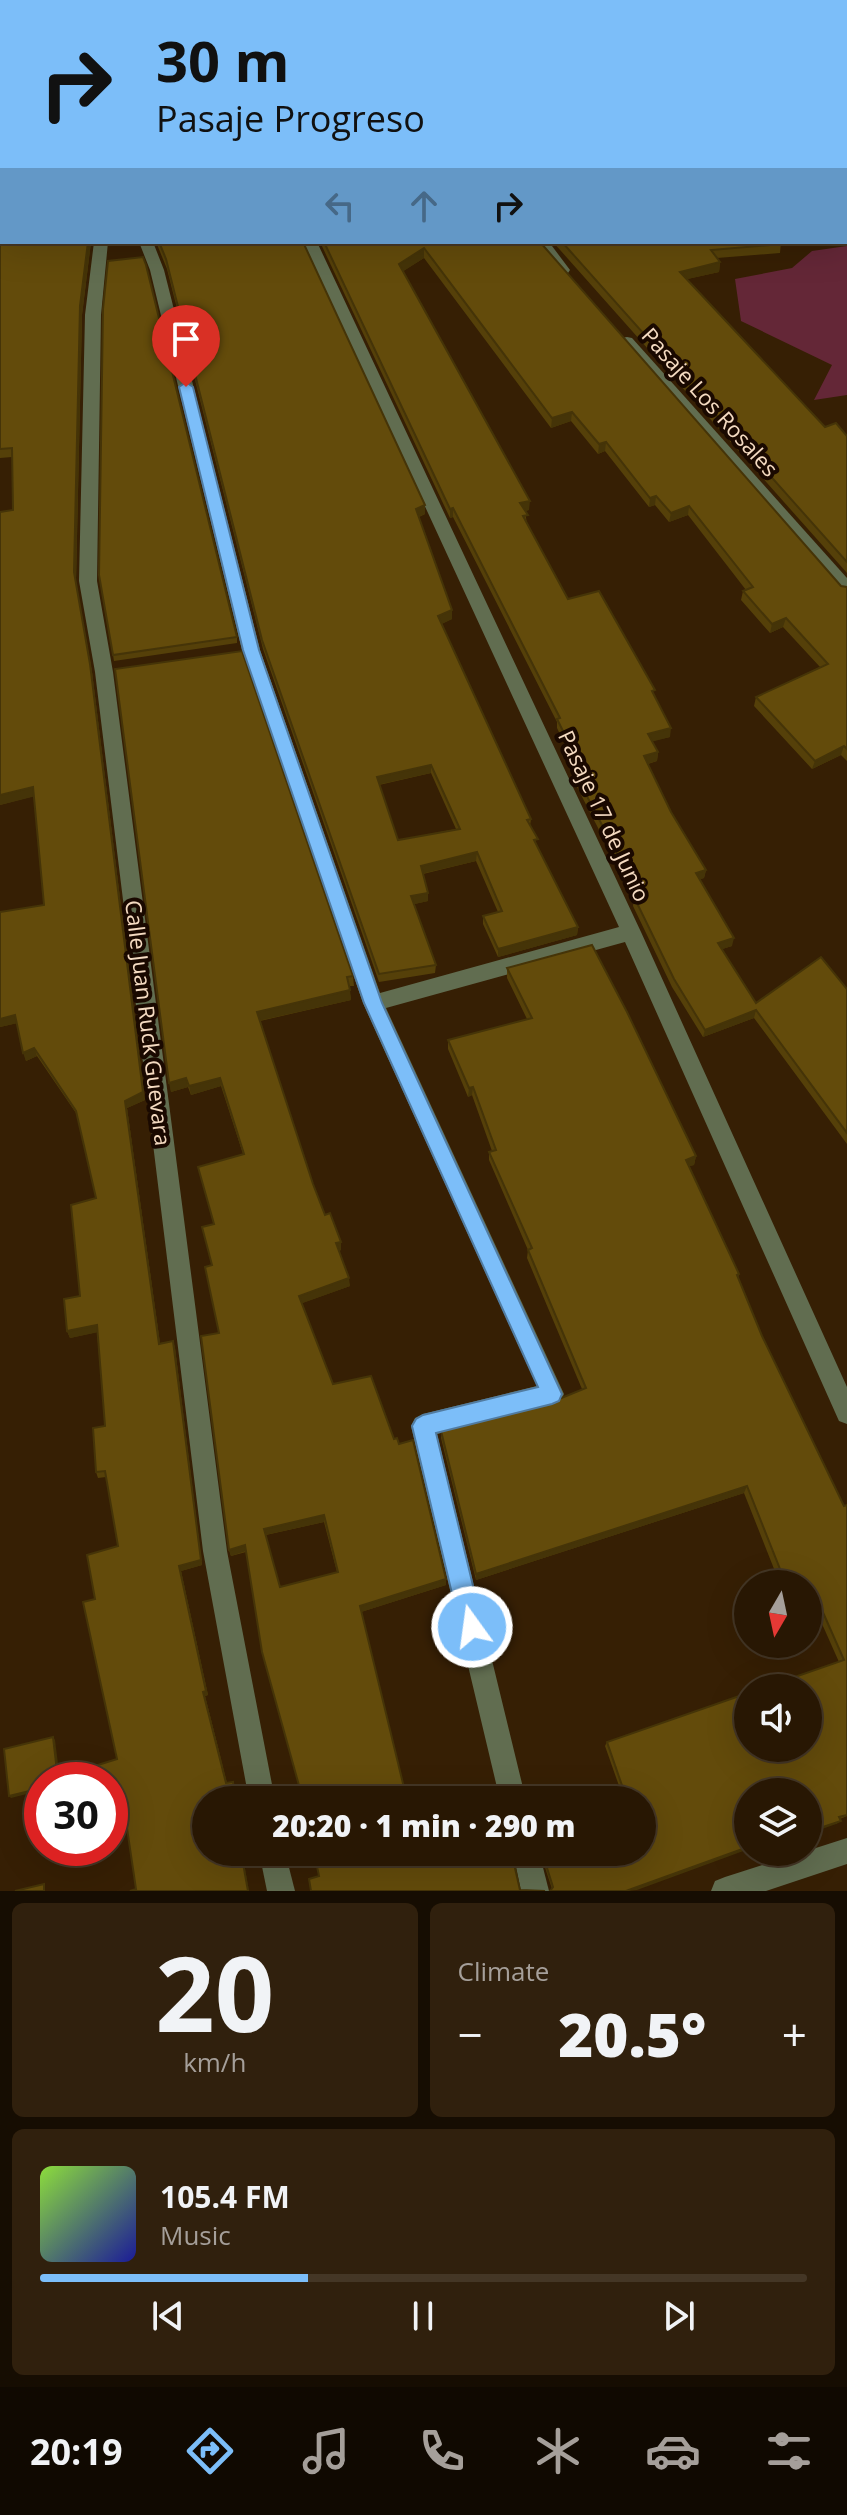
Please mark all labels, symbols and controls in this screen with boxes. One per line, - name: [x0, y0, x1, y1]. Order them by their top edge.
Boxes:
- text: 30 m: [156, 22, 290, 98]
- icon: right: [24, 32, 128, 136]
- text: Pasaje Progreso: [156, 94, 425, 143]
- icon: left: [318, 184, 362, 228]
- icon: ahead: [402, 184, 446, 228]
- icon: right: [486, 184, 530, 228]
- pin: [152, 305, 220, 387]
- icon: arrive: [164, 317, 208, 361]
- street label: Pasaje Los Rosales: [636, 320, 786, 482]
- street label: Pasaje 17 de Junio: [552, 725, 658, 906]
- street label: Calle Juan Ruck Guevara: [119, 898, 179, 1147]
- north arrow: [734, 1570, 822, 1658]
- map controls: [734, 1570, 822, 1866]
- position arrow: [430, 1585, 514, 1669]
- button: sound: [734, 1674, 822, 1762]
- speed limit sign: 30: [24, 1762, 128, 1866]
- button: layers: [734, 1778, 822, 1866]
- text: 20:20 · 1 min · 290 m: [272, 1805, 576, 1846]
- text: 20: [155, 1921, 274, 2062]
- text: Climate: [458, 1953, 549, 1989]
- text: 20.5°: [558, 1993, 706, 2075]
- text: −: [458, 2004, 483, 2064]
- text: +: [782, 2004, 807, 2064]
- text: km/h: [183, 2044, 246, 2080]
- text: 105.4 FM: [160, 2176, 290, 2217]
- text: Music: [160, 2217, 231, 2253]
- icon: previous: [146, 2294, 190, 2338]
- icon: pause: [401, 2294, 445, 2338]
- icon: next: [657, 2294, 701, 2338]
- icon: directions: [182, 2423, 238, 2479]
- icon: music: [298, 2423, 354, 2479]
- icon: phone: [414, 2423, 470, 2479]
- icon: climate: [530, 2423, 586, 2479]
- icon: car: [645, 2423, 701, 2479]
- icon: filters: [761, 2423, 817, 2479]
- text: 20:19: [30, 2427, 122, 2476]

